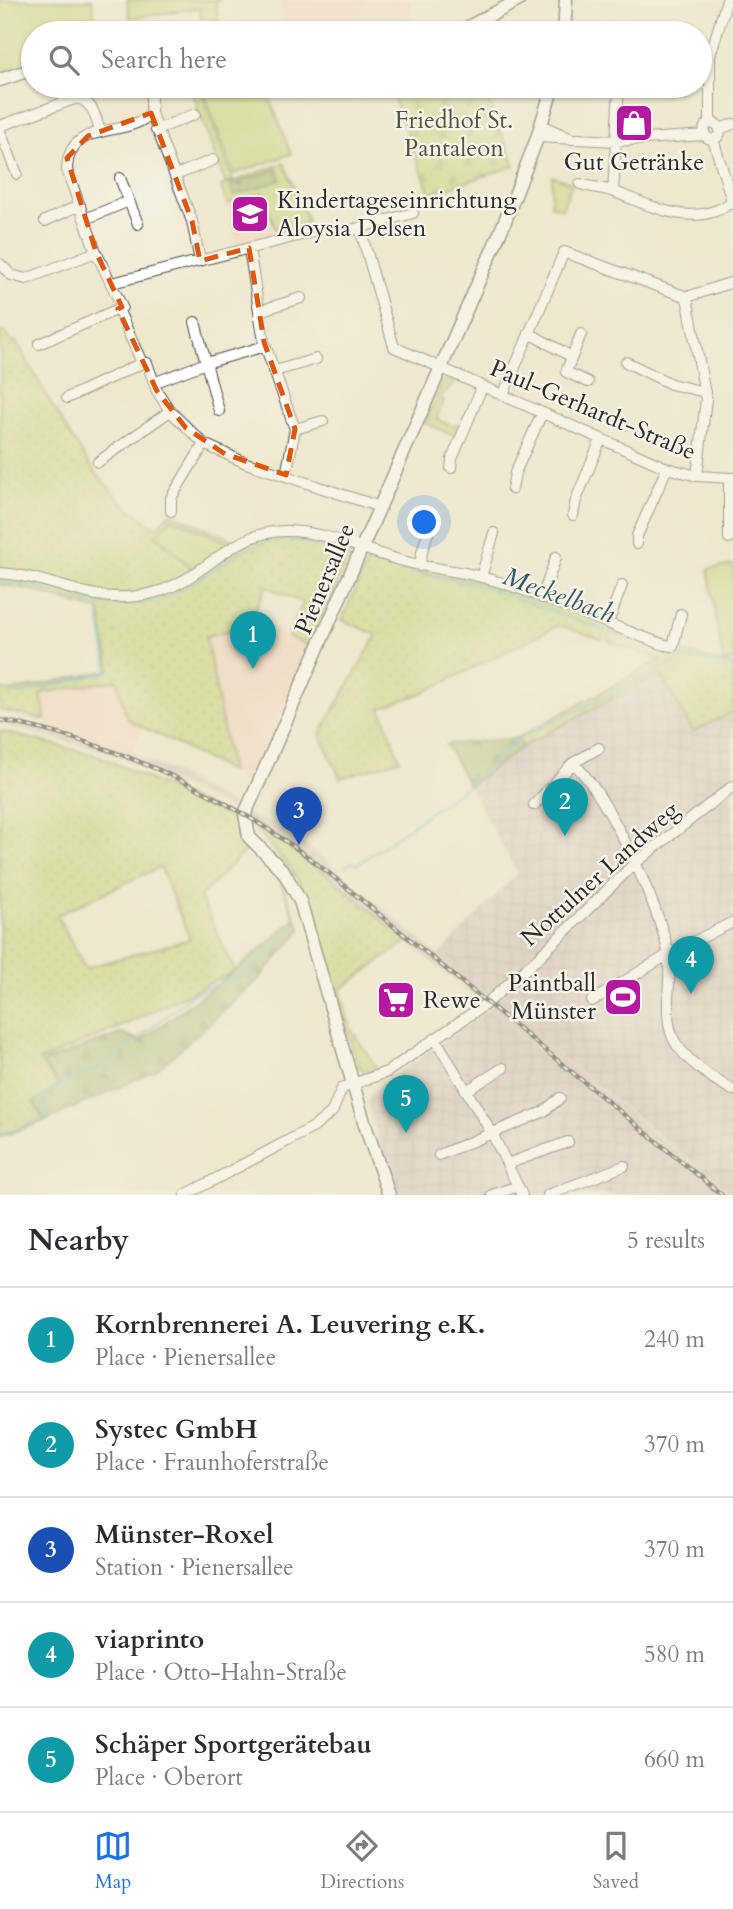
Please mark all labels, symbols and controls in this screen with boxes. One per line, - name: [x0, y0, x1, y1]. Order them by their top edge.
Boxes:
- search box: [21, 21, 712, 98]
- icon: search: [45, 41, 83, 79]
- text: Search here: [101, 42, 227, 77]
- shop icon: Gut Getränke: [613, 102, 655, 144]
- park label: Friedhof St. Pantaleon: [395, 104, 513, 165]
- place label: Gut Getränke: [564, 146, 704, 179]
- place label: Kindertageseinrichtung Aloysia Delsen: [277, 184, 517, 245]
- school or university icon: Kindertageseinrichtung Aloysia Delsen: [229, 193, 271, 235]
- street label: Paul-Gerhardt-Straße: [485, 352, 701, 468]
- your location: [407, 505, 441, 539]
- street label: Pienersallee: [287, 518, 363, 640]
- water label: Meckelbach: [498, 559, 620, 632]
- pin: 1: [230, 611, 276, 669]
- pin: 2: [542, 778, 588, 836]
- pin: 3: [276, 787, 322, 845]
- street label: Nottulner Landweg: [514, 794, 687, 954]
- pin: 4: [668, 936, 714, 994]
- place label: Paintball Münster: [508, 967, 596, 1028]
- sports icon: Paintball Münster: [602, 976, 644, 1018]
- supermarket icon: Rewe: [375, 979, 417, 1021]
- place label: Rewe: [423, 984, 481, 1017]
- pin: 5: [383, 1075, 429, 1133]
- text: Nearby: [28, 1220, 129, 1261]
- text: 5 results: [627, 1225, 705, 1256]
- text: Kornbrennerei A. Leuvering e.K.: [95, 1307, 485, 1342]
- text: 1: [45, 1324, 57, 1355]
- text: 240 m: [644, 1324, 705, 1355]
- text: Place · Pienersallee: [95, 1342, 276, 1373]
- text: Systec GmbH: [95, 1412, 258, 1447]
- text: 2: [45, 1429, 57, 1460]
- text: 370 m: [644, 1429, 705, 1460]
- text: Place · Fraunhoferstraße: [95, 1447, 329, 1478]
- text: Münster-Roxel: [95, 1517, 274, 1552]
- text: 3: [45, 1534, 57, 1565]
- text: 370 m: [644, 1534, 705, 1565]
- text: Station · Pienersallee: [95, 1552, 294, 1583]
- text: viaprinto: [95, 1622, 204, 1657]
- text: 4: [45, 1639, 57, 1670]
- text: 580 m: [644, 1639, 705, 1670]
- text: Place · Otto-Hahn-Straße: [95, 1657, 347, 1688]
- text: Schäper Sportgerätebau: [95, 1727, 372, 1762]
- text: 5: [45, 1744, 57, 1775]
- text: 660 m: [644, 1744, 705, 1775]
- text: Place · Oberort: [95, 1762, 243, 1793]
- tab: Map: [94, 1827, 132, 1895]
- tab: Directions: [321, 1827, 404, 1895]
- tab: Saved: [593, 1827, 639, 1895]

